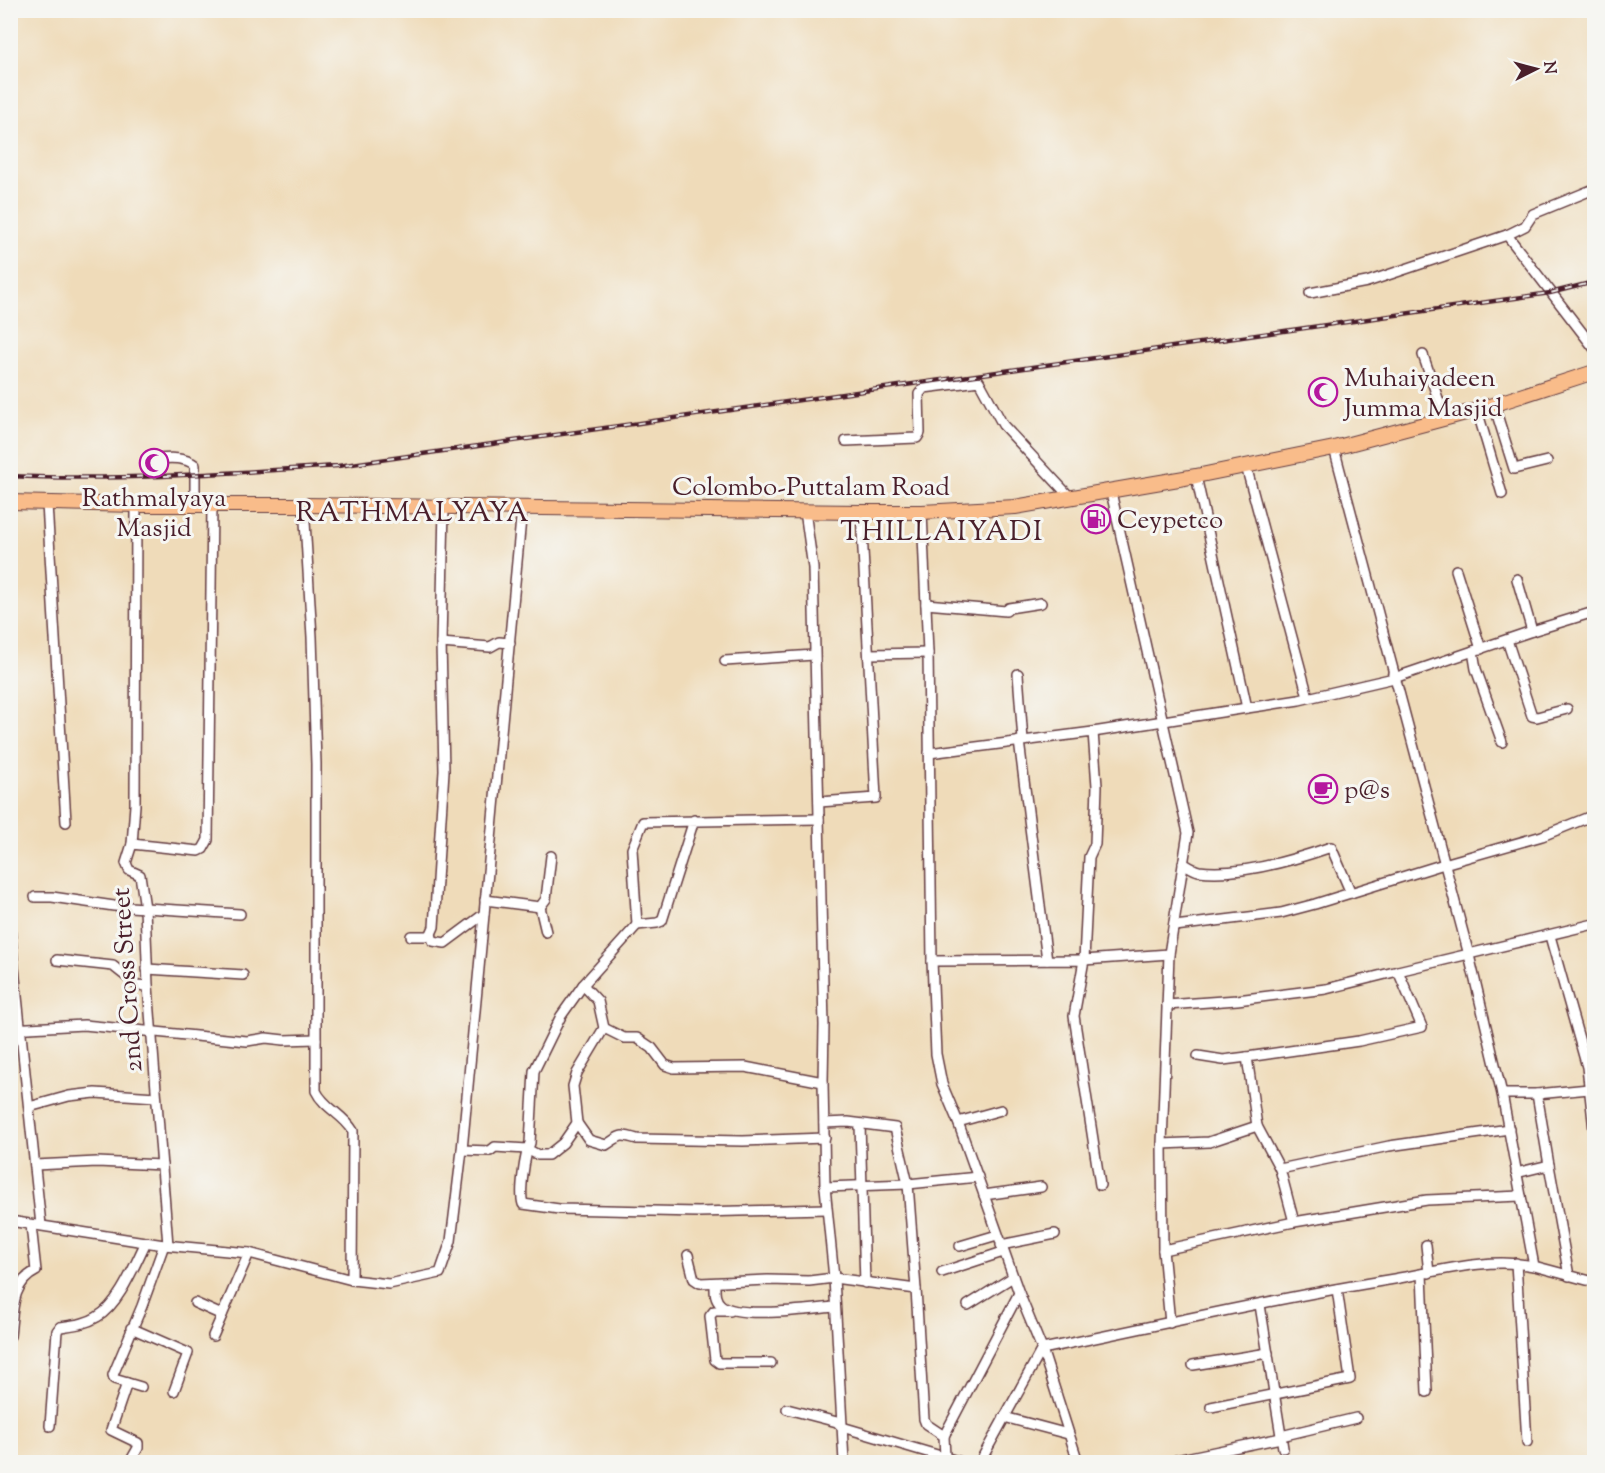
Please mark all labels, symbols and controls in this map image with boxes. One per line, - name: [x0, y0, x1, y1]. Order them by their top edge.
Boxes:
- north arrow: [1506, 39, 1566, 99]
- text: N: [1536, 60, 1561, 75]
- place label: Muhaiyadeen Jumma Masjid: [1342, 361, 1503, 428]
- mosque icon: Muhaiyadeen Jumma Masjid: [1307, 376, 1339, 408]
- mosque icon: Rathmalyaya Masjid: [138, 447, 170, 479]
- street label: Colombo-Puttalam Road: [672, 470, 950, 507]
- place label: Rathmalyaya Masjid: [82, 481, 226, 548]
- district label: RATHMALYAYA: [296, 494, 530, 534]
- fuel station icon: Ceypetco: [1080, 503, 1112, 535]
- place label: Ceypetco: [1117, 503, 1223, 540]
- district label: THILLAIYADI: [840, 513, 1044, 553]
- cafe icon: p@s: [1307, 773, 1339, 805]
- place label: p@s: [1344, 773, 1390, 810]
- street label: 2nd Cross Street: [104, 886, 153, 1073]

